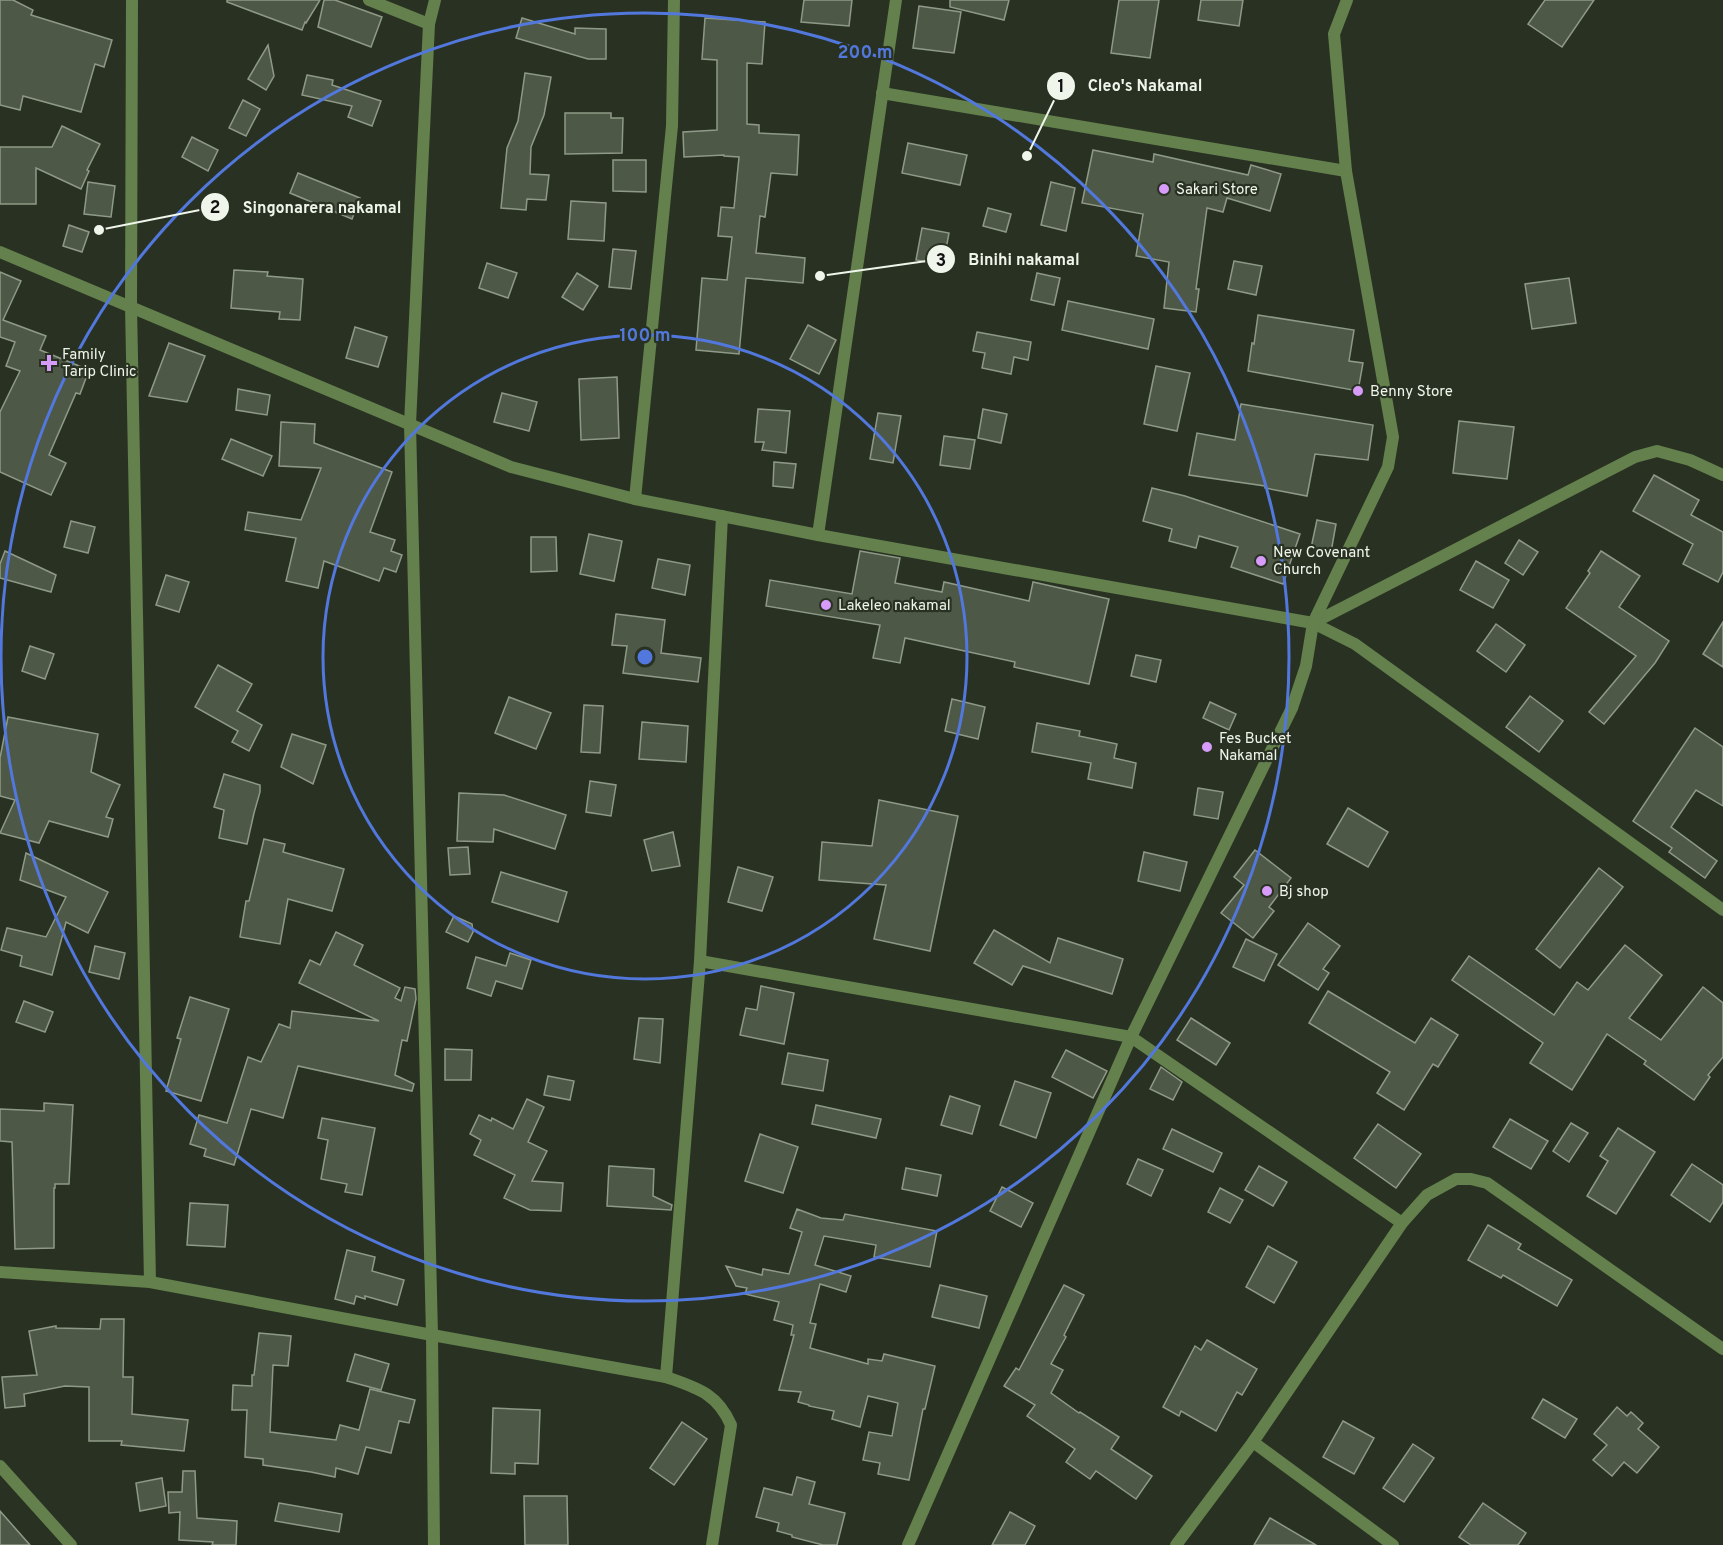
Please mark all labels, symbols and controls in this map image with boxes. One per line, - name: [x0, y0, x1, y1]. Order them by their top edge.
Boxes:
- text: 200 m: [837, 42, 893, 65]
- callout: Cleo's Nakamal: [1046, 69, 1215, 103]
- text: 1: [1057, 76, 1065, 99]
- text: Cleo's Nakamal: [1088, 77, 1202, 97]
- place label: Sakari Store: [1176, 181, 1258, 200]
- marker: Sakari Store: [1157, 182, 1171, 196]
- callout: Singonarera nakamal: [200, 190, 413, 224]
- text: 2: [209, 197, 221, 220]
- text: Singonarera nakamal: [243, 199, 401, 219]
- callout: Binihi nakamal: [926, 242, 1092, 276]
- text: 3: [936, 250, 946, 273]
- text: Binihi nakamal: [968, 251, 1080, 271]
- text: 100 m: [619, 325, 671, 348]
- place label: Family Tarip Clinic: [62, 346, 137, 382]
- marker: Family Tarip Clinic: [40, 354, 58, 372]
- place label: Benny Store: [1370, 383, 1453, 402]
- marker: Benny Store: [1351, 384, 1365, 398]
- place label: New Covenant Church: [1273, 544, 1370, 580]
- marker: New Covenant Church: [1254, 554, 1268, 568]
- place label: Lakeleo nakamal: [838, 597, 951, 616]
- marker: Lakeleo nakamal: [819, 598, 833, 612]
- centre of rings: [635, 647, 655, 667]
- place label: Fes Bucket Nakamal: [1219, 730, 1292, 766]
- marker: Fes Bucket Nakamal: [1200, 740, 1214, 754]
- place label: Bj shop: [1279, 883, 1329, 902]
- marker: Bj shop: [1260, 884, 1274, 898]

